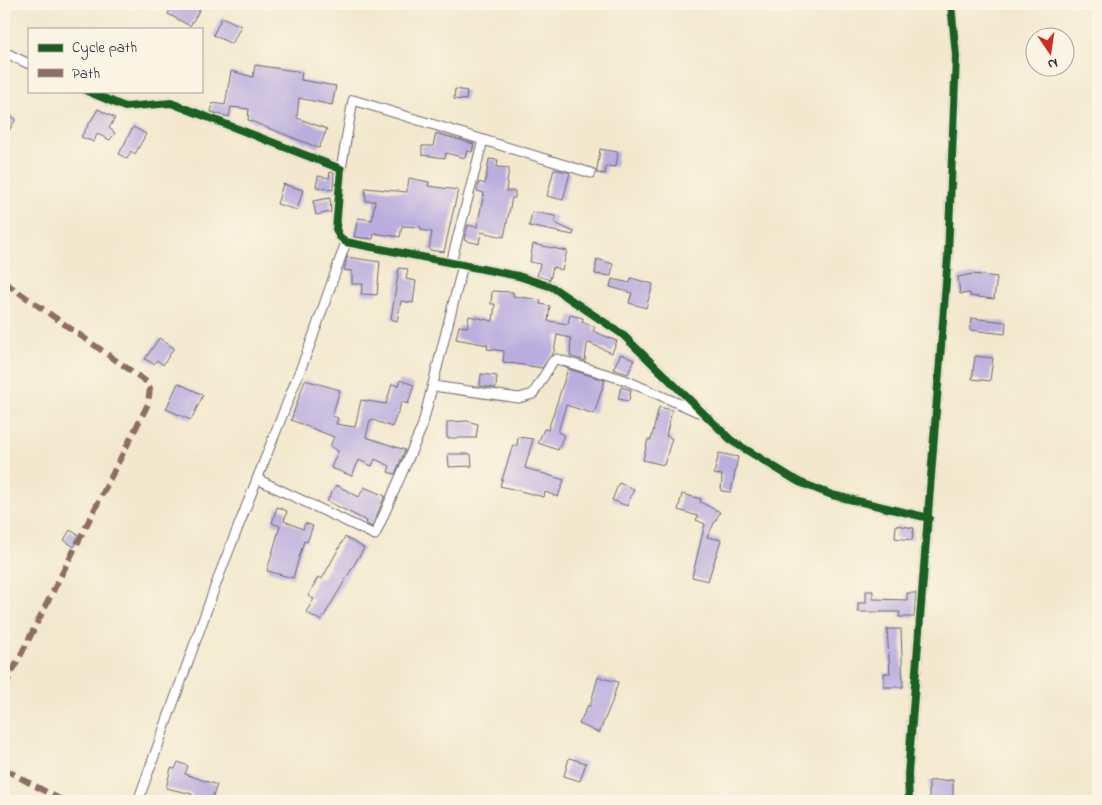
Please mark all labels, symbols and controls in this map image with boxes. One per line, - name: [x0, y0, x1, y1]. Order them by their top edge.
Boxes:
- legend: [28, 28, 202, 92]
- north arrow: [1024, 28, 1074, 78]
- text: Cycle path: [72, 37, 137, 60]
- text: N: [1046, 52, 1060, 74]
- text: Path: [72, 63, 100, 85]

